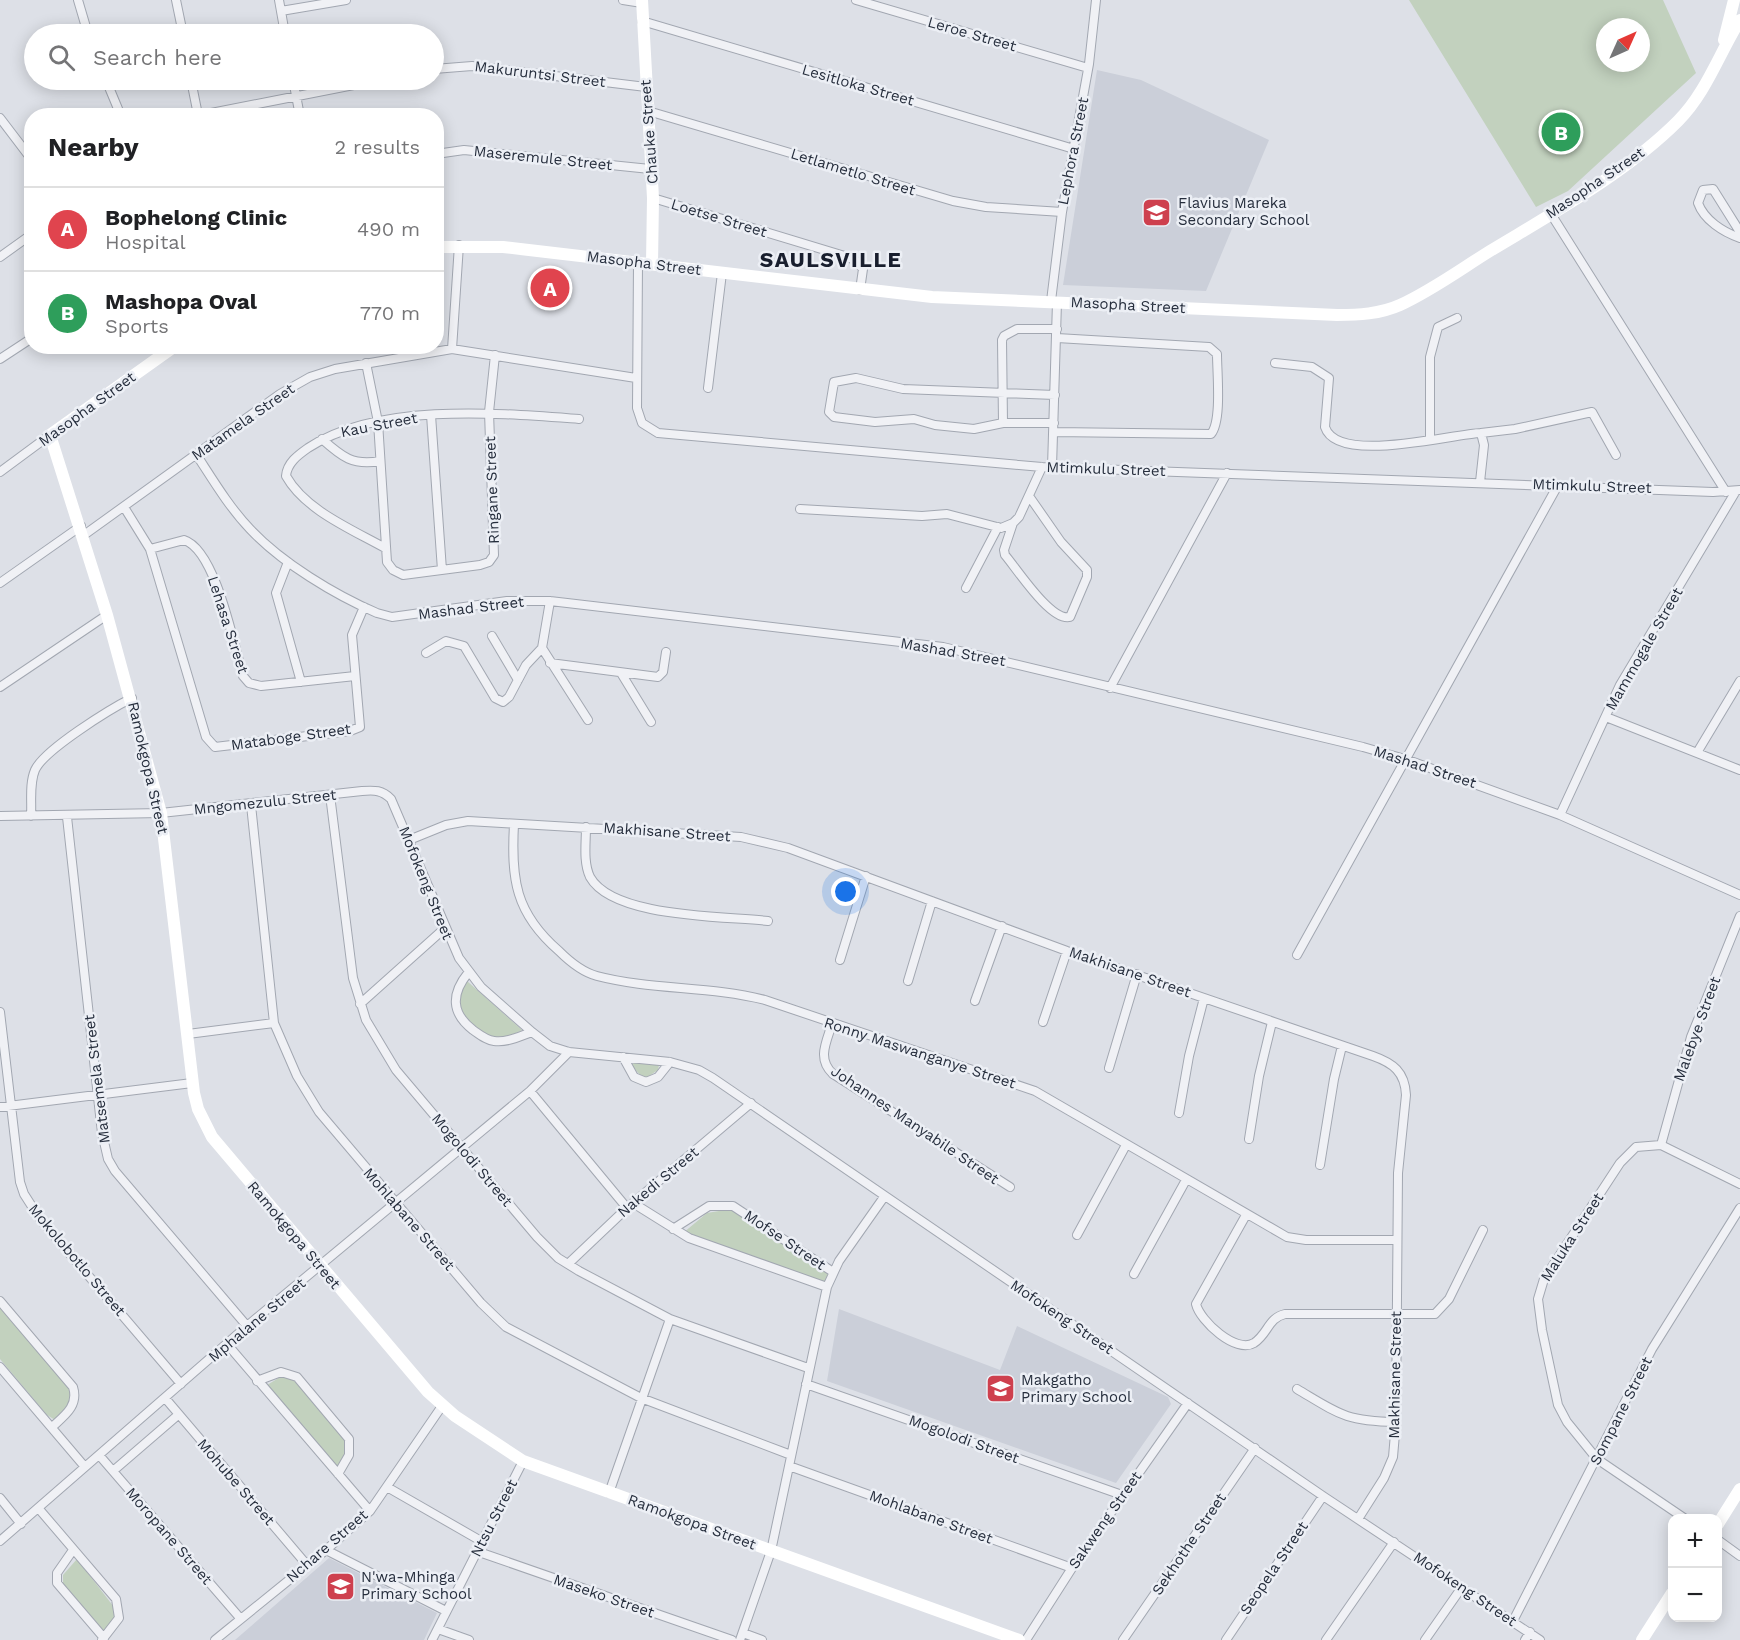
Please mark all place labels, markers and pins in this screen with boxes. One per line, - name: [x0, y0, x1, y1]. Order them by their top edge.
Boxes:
- pin: B: [1542, 110, 1580, 154]
- place label: Flavius Mareka Secondary School: [1178, 194, 1310, 229]
- school or university icon: Flavius Mareka Secondary School: [1141, 196, 1173, 228]
- pin: A: [530, 266, 570, 310]
- place label: Makgatho Primary School: [1021, 1371, 1132, 1406]
- school or university icon: Makgatho Primary School: [984, 1373, 1016, 1405]
- place label: N'wa-Mhinga Primary School: [361, 1568, 472, 1603]
- school or university icon: N'wa-Mhinga Primary School: [324, 1570, 356, 1602]

